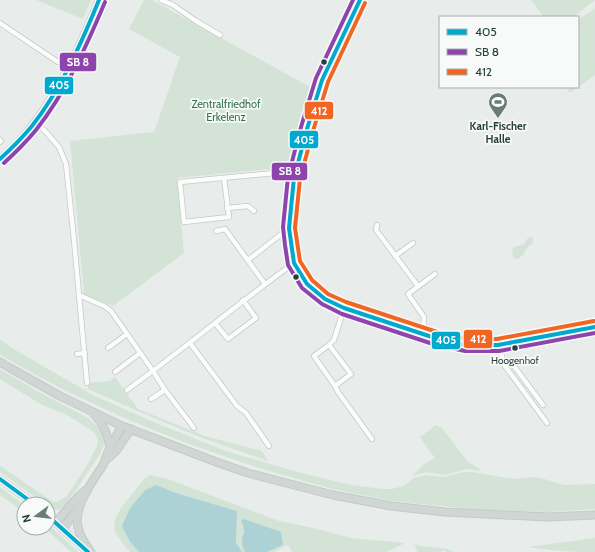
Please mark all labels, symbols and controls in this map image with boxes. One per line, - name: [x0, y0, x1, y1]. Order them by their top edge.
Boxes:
- legend: [439, 16, 579, 88]
- text: 405: [475, 24, 497, 39]
- text: SB 8: [475, 44, 499, 59]
- line badge: SB 8: [59, 52, 97, 72]
- text: SB 8: [67, 55, 90, 69]
- unlabelled marker: [319, 57, 329, 67]
- text: 412: [475, 64, 492, 79]
- line badge: 405: [44, 76, 74, 95]
- text: 405: [49, 78, 69, 92]
- sports icon: Karl-Fischer Halle: [487, 91, 509, 119]
- park label: Zentralfriedhof Erkelenz: [191, 97, 261, 124]
- line badge: 412: [304, 101, 334, 120]
- text: 412: [311, 104, 327, 118]
- place label: Karl-Fischer Halle: [470, 119, 527, 146]
- line badge: 405: [289, 130, 319, 149]
- text: 405: [294, 133, 314, 147]
- line badge: SB 8: [271, 162, 308, 181]
- text: SB 8: [279, 164, 302, 178]
- unlabelled marker: [291, 272, 301, 282]
- line badge: 412: [463, 329, 493, 349]
- line badge: 405: [431, 331, 461, 350]
- text: 412: [470, 332, 486, 346]
- text: 405: [436, 333, 456, 347]
- marker: Hoogenhof: [510, 343, 520, 353]
- place label: Hoogenhof: [491, 354, 540, 367]
- north arrow: [16, 496, 56, 536]
- text: N: [19, 513, 34, 524]

